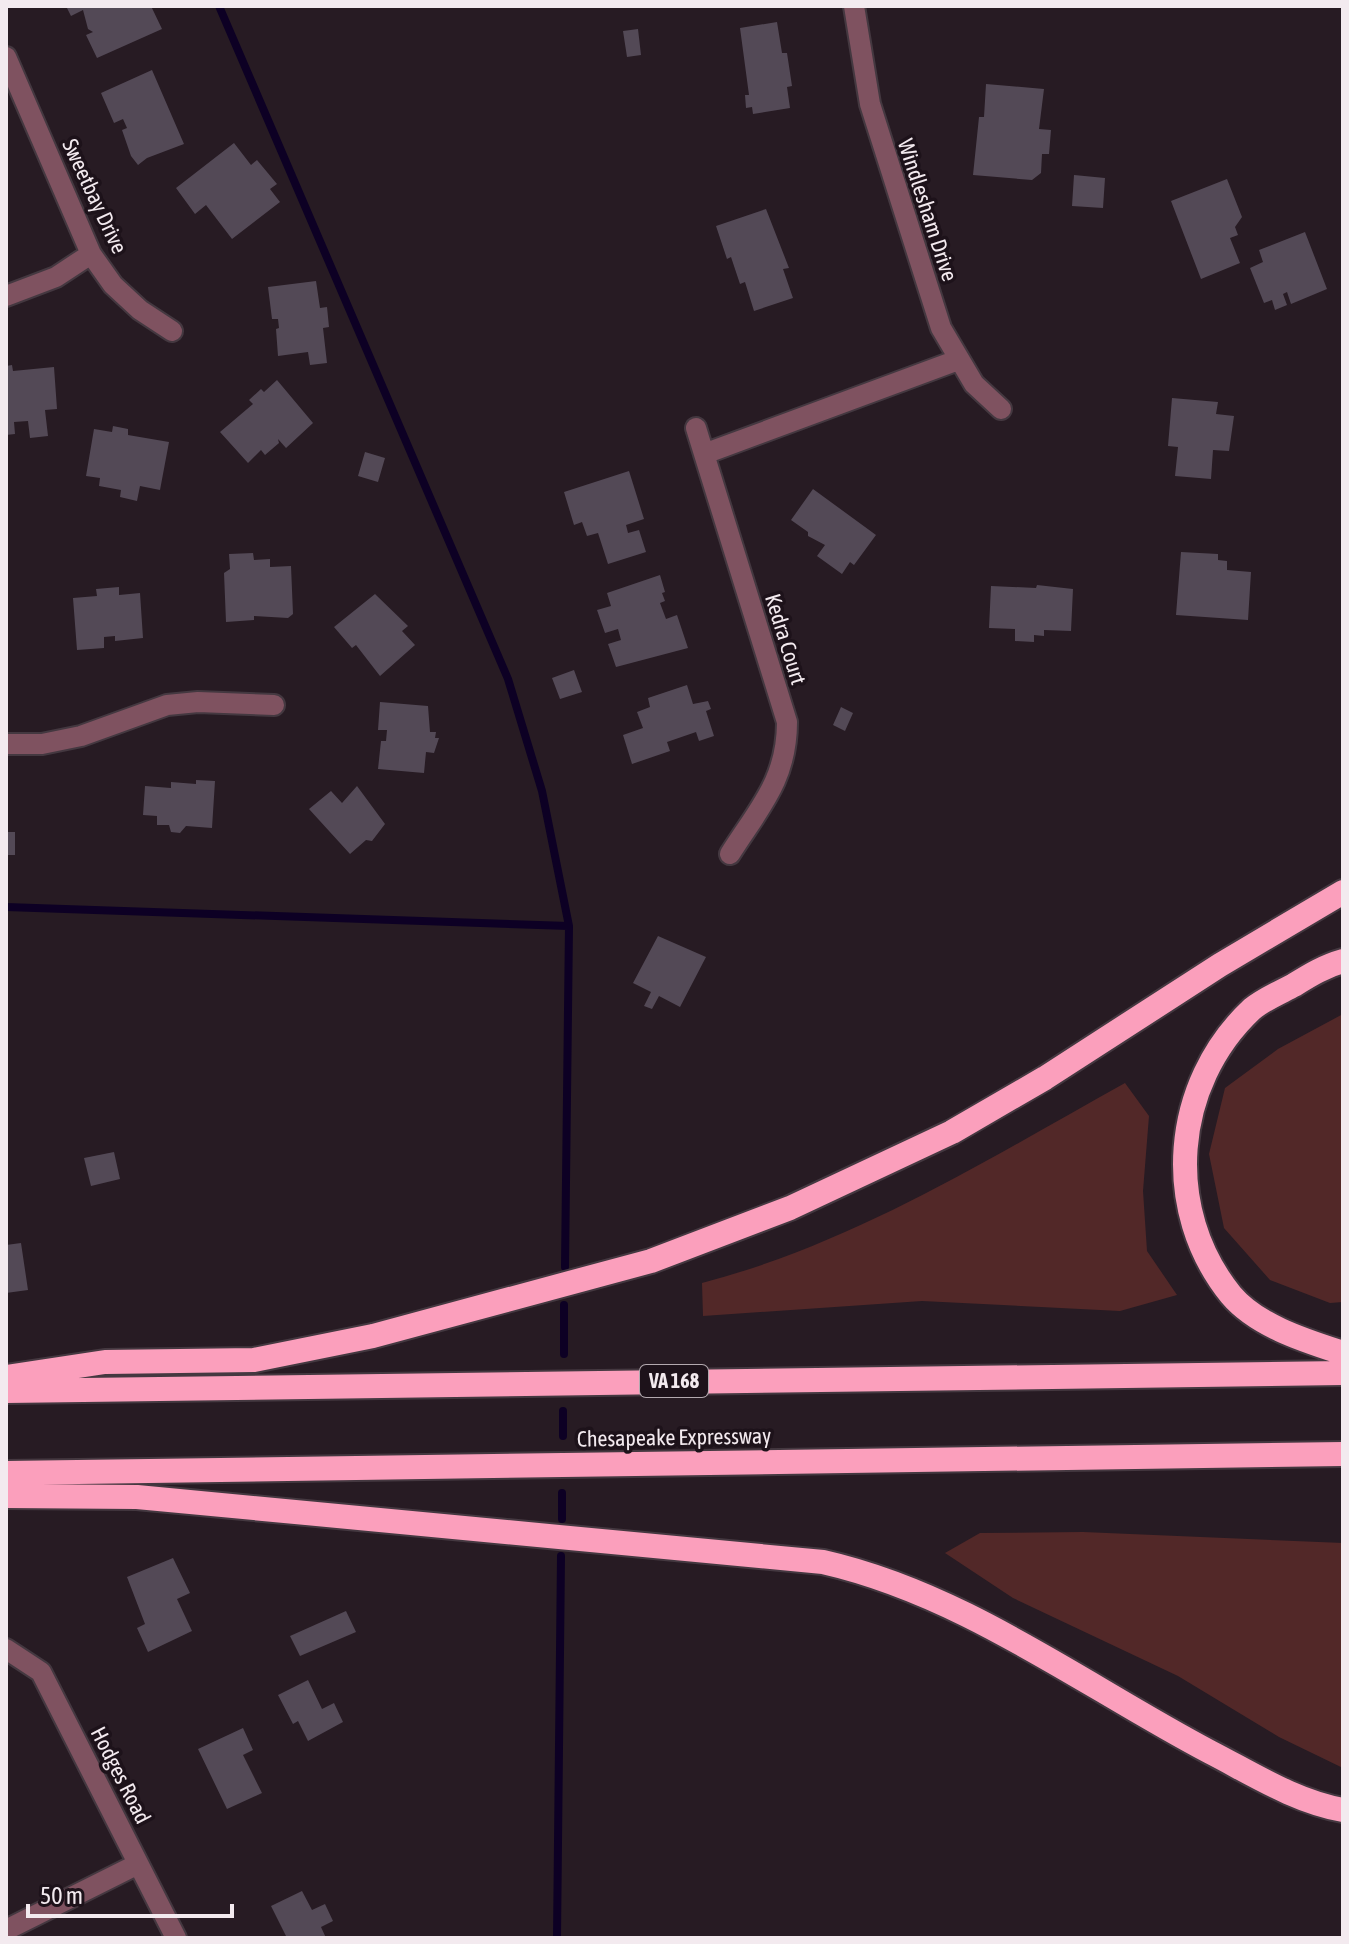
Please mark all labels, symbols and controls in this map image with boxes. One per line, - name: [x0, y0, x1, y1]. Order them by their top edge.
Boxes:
- street label: Sweetbay Drive: [57, 135, 133, 258]
- street label: Windlesham Drive: [893, 136, 963, 284]
- street label: Kedra Court: [760, 591, 812, 687]
- road number: VA 168: [640, 1365, 708, 1397]
- street label: Chesapeake Expressway: [577, 1422, 771, 1452]
- street label: Hodges Road: [86, 1722, 156, 1828]
- scale bar: [28, 1868, 232, 1918]
- text: 50 m: [40, 1882, 83, 1909]

